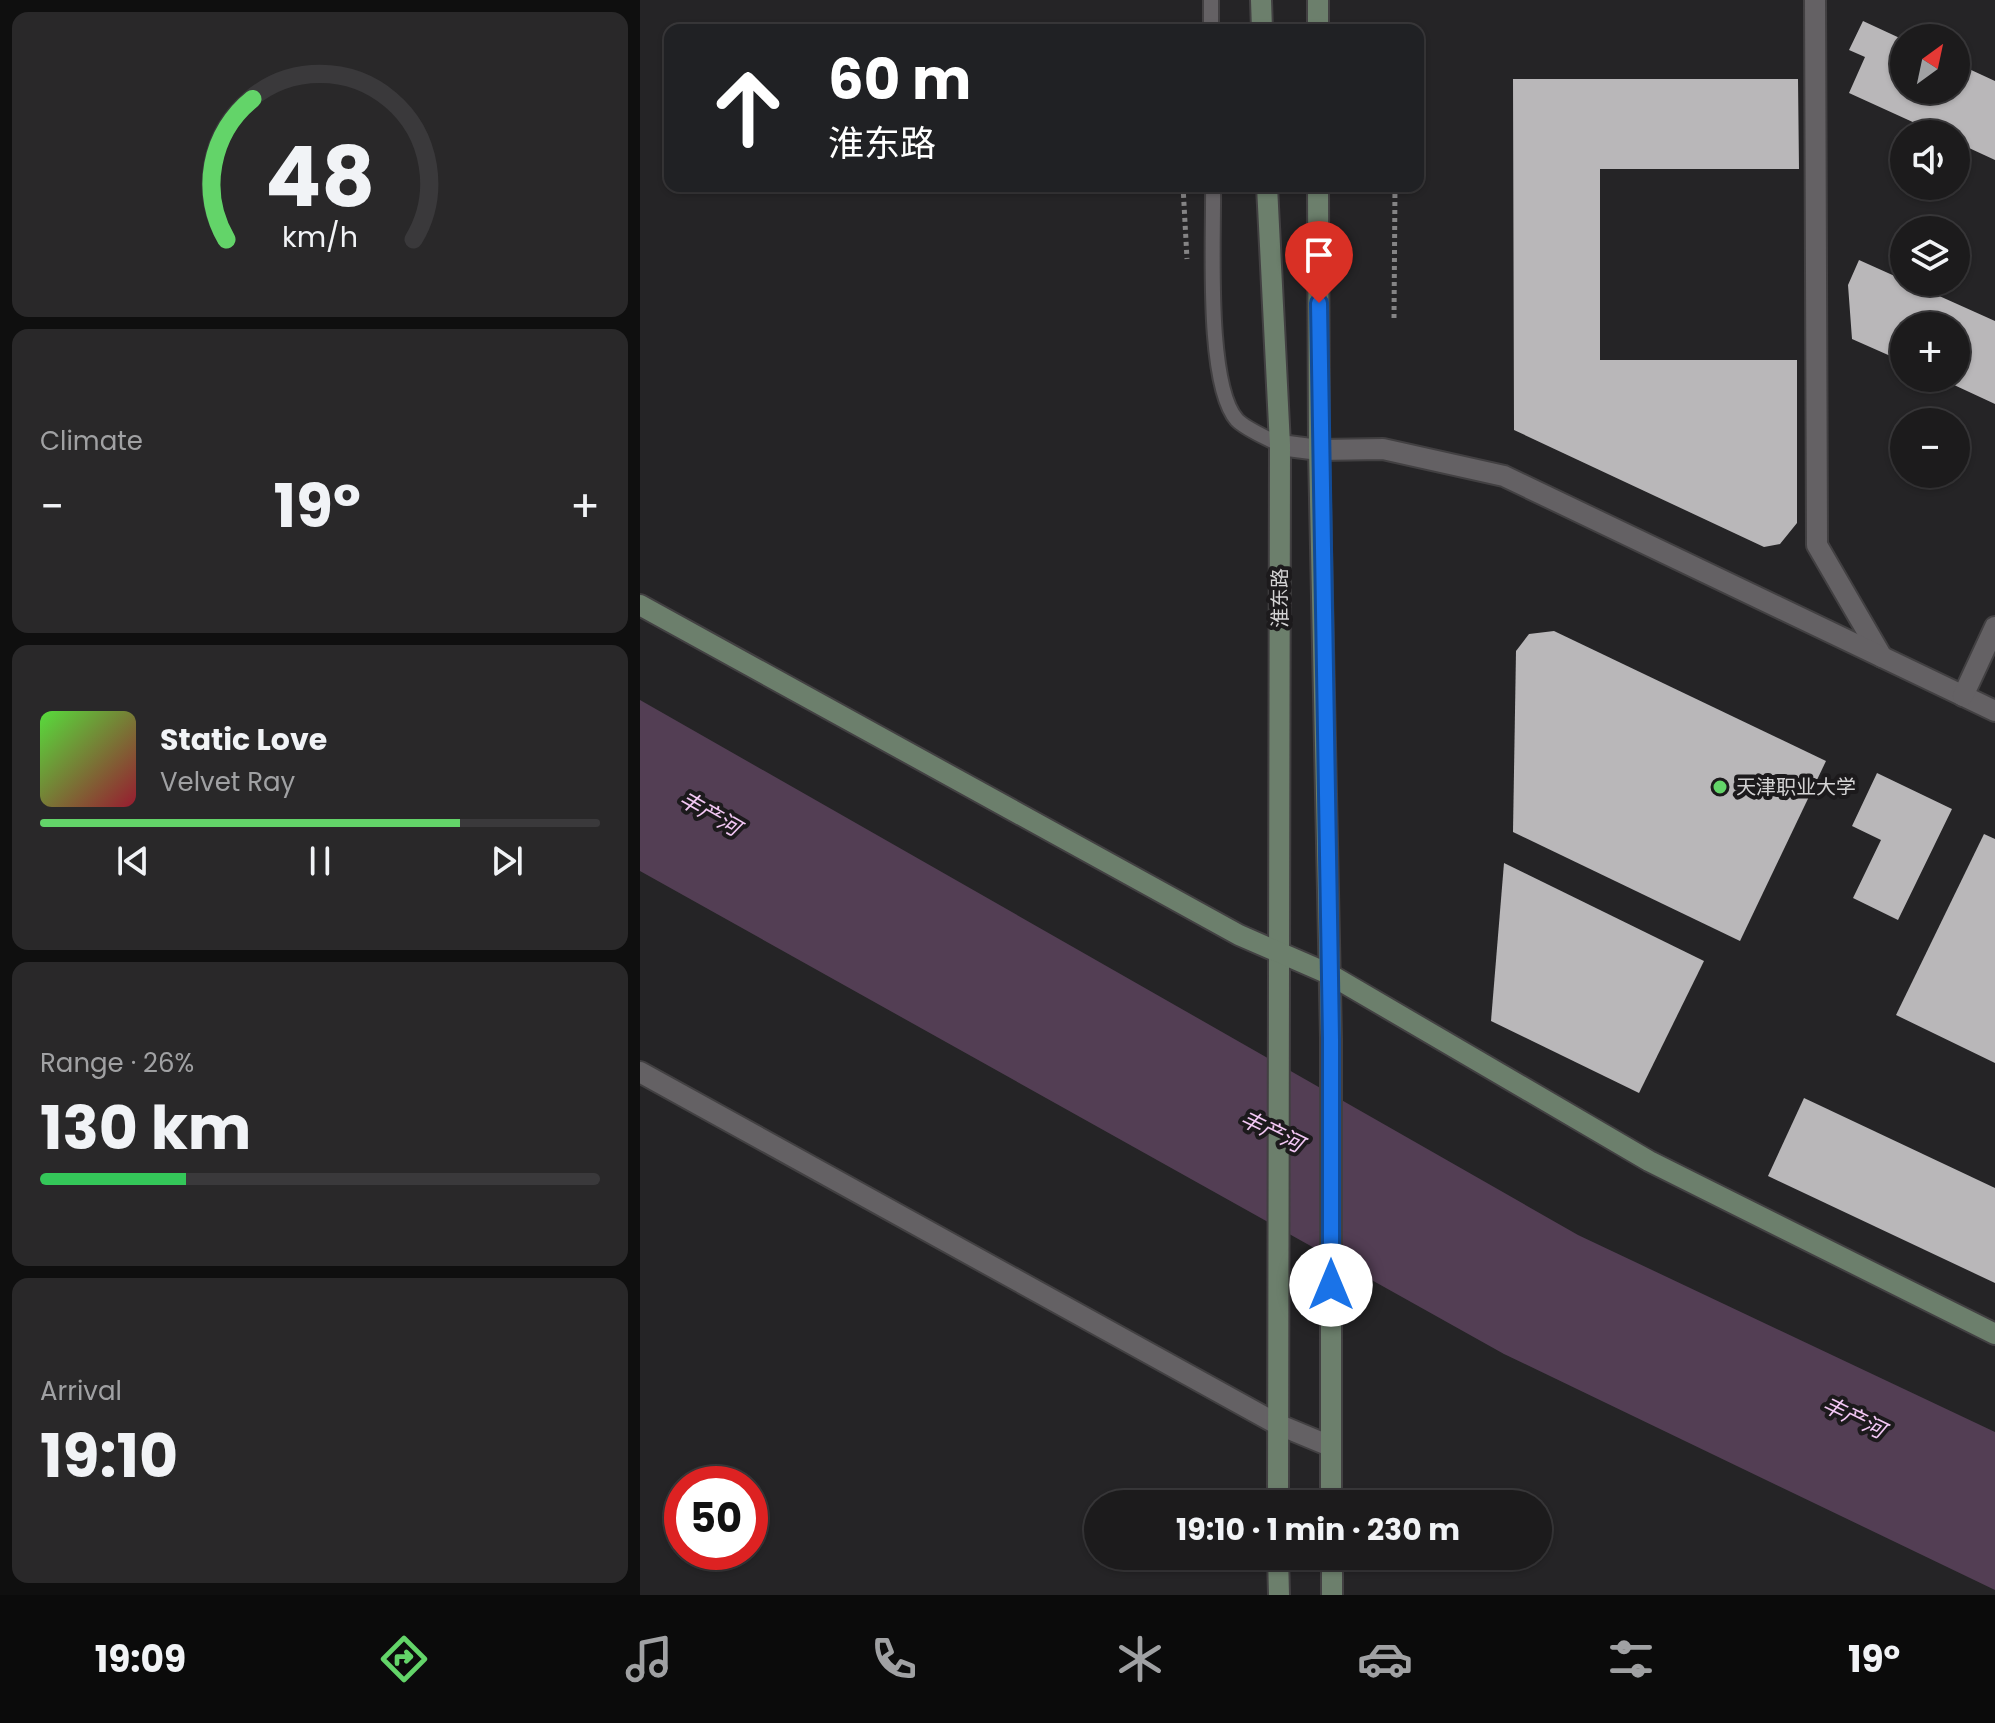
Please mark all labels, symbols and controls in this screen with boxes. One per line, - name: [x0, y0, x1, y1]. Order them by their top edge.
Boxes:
- north arrow: [1890, 24, 1970, 104]
- map controls: [1890, 24, 1970, 488]
- text: 60 m: [828, 40, 971, 119]
- icon: ahead: [696, 56, 800, 160]
- text: 淮东路: [828, 118, 936, 169]
- text: 48: [265, 119, 375, 235]
- button: sound: [1890, 120, 1970, 200]
- button: layers: [1890, 216, 1970, 296]
- text: km/h: [282, 217, 358, 257]
- pin: [1285, 221, 1353, 303]
- icon: arrive: [1297, 233, 1341, 277]
- button: +: [1890, 312, 1970, 392]
- button: −: [1890, 408, 1970, 488]
- text: Climate: [40, 423, 143, 459]
- text: 19°: [273, 464, 361, 548]
- text: −: [40, 476, 64, 537]
- text: +: [570, 476, 600, 537]
- street label: 淮东路: [1266, 568, 1294, 628]
- text: Static Love: [160, 718, 327, 761]
- text: Velvet Ray: [160, 764, 295, 800]
- place label: 天津职业大学: [1736, 773, 1856, 801]
- marker: 天津职业大学: [1711, 778, 1729, 796]
- water label: 丰产河: [673, 784, 750, 845]
- icon: previous: [111, 839, 155, 883]
- icon: pause: [298, 839, 342, 883]
- icon: next: [485, 839, 529, 883]
- text: Range · 26%: [40, 1045, 194, 1081]
- text: 130 km: [40, 1086, 251, 1170]
- water label: 丰产河: [1235, 1103, 1312, 1162]
- position arrow: [1289, 1243, 1373, 1327]
- text: Arrival: [40, 1373, 122, 1409]
- water label: 丰产河: [1817, 1389, 1894, 1448]
- text: 19:10: [40, 1414, 178, 1498]
- speed limit sign: 50: [664, 1466, 768, 1570]
- text: 19:10 · 1 min · 230 m: [1176, 1508, 1460, 1551]
- icon: directions: [376, 1631, 432, 1687]
- icon: music: [621, 1631, 677, 1687]
- icon: phone: [866, 1631, 922, 1687]
- icon: climate: [1112, 1631, 1168, 1687]
- icon: car: [1357, 1631, 1413, 1687]
- icon: filters: [1603, 1631, 1659, 1687]
- text: 19:09: [95, 1634, 186, 1685]
- text: 19°: [1848, 1634, 1900, 1685]

